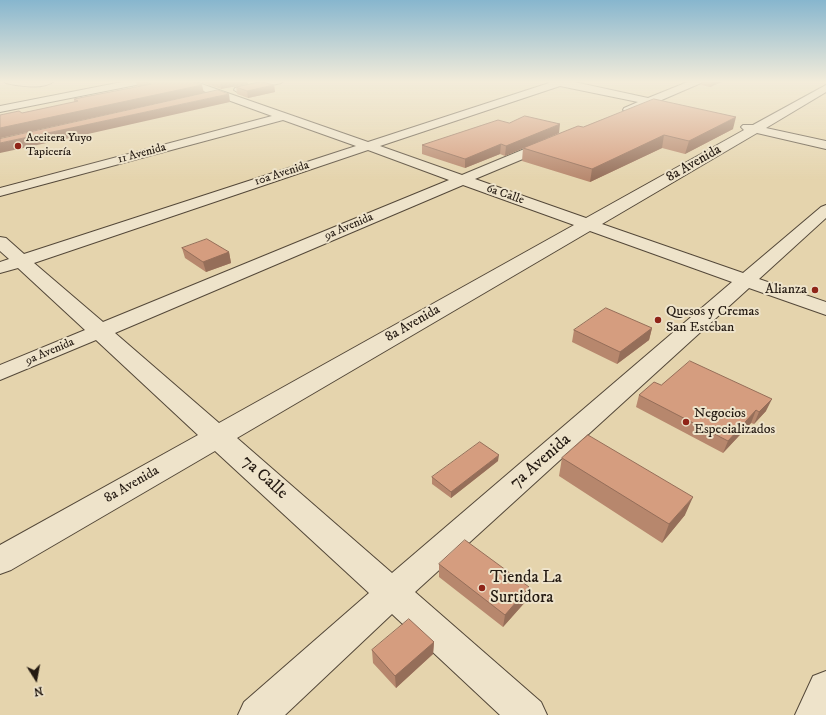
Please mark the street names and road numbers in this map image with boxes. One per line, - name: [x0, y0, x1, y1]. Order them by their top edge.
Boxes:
- street label: 11 Avenida: [116, 141, 168, 167]
- street label: 8a Avenida: [664, 142, 724, 186]
- street label: 10a Avenida: [253, 158, 311, 190]
- street label: 6a Calle: [484, 182, 526, 208]
- street label: 9a Avenida: [322, 210, 376, 244]
- street label: 8a Avenida: [383, 302, 443, 346]
- street label: 9a Avenida: [23, 335, 77, 369]
- street label: 7a Avenida: [506, 430, 576, 494]
- street label: 7a Calle: [237, 452, 291, 504]
- street label: 8a Avenida: [102, 463, 162, 507]

